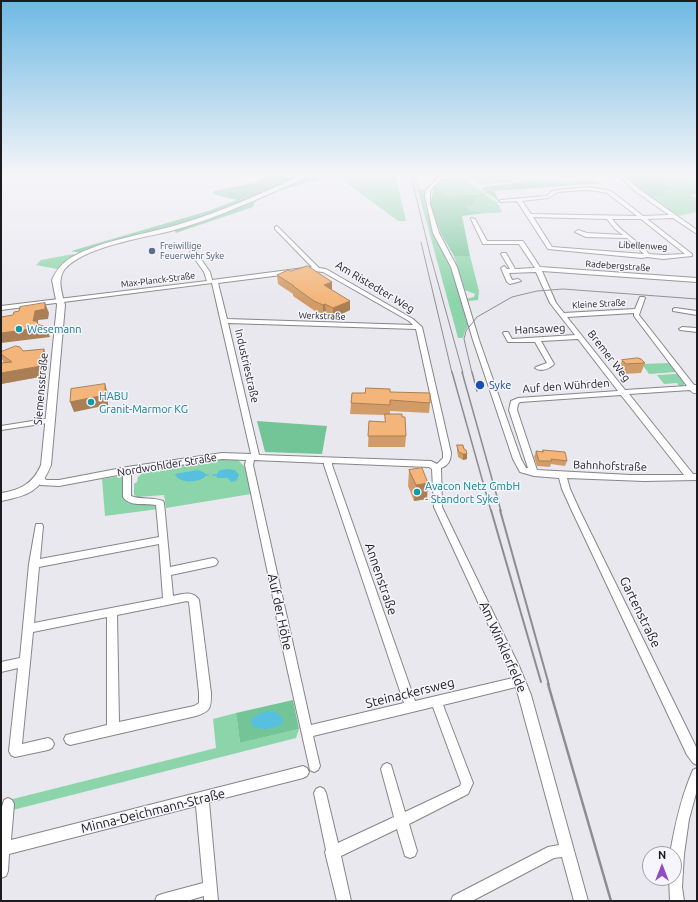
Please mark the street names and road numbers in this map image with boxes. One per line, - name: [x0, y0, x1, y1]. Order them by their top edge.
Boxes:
- street label: Libellenweg: [618, 239, 668, 253]
- street label: Am Ristedter Weg: [333, 258, 417, 316]
- street label: Radebergstraße: [585, 258, 651, 274]
- street label: Max-Planck-Straße: [120, 270, 196, 290]
- street label: Kleine Straße: [572, 297, 626, 311]
- street label: Werkstraße: [298, 310, 346, 322]
- street label: Hansaweg: [514, 321, 566, 337]
- street label: Industriestraße: [232, 328, 262, 404]
- street label: Bremer Weg: [585, 328, 633, 384]
- street label: Siemensstraße: [31, 352, 51, 426]
- street label: Auf den Wührden: [522, 376, 610, 396]
- street label: Nordwohlder Straße: [116, 451, 218, 479]
- street label: Bahnhofstraße: [573, 458, 647, 474]
- street label: Annenstraße: [361, 541, 401, 617]
- street label: Auf der Höhe: [264, 572, 296, 652]
- street label: Gartenstraße: [616, 574, 664, 650]
- street label: Am Winklerfelde: [476, 599, 530, 695]
- street label: Steinackersweg: [364, 674, 456, 712]
- street label: Minna-Deichmann-Straße: [79, 786, 227, 836]

